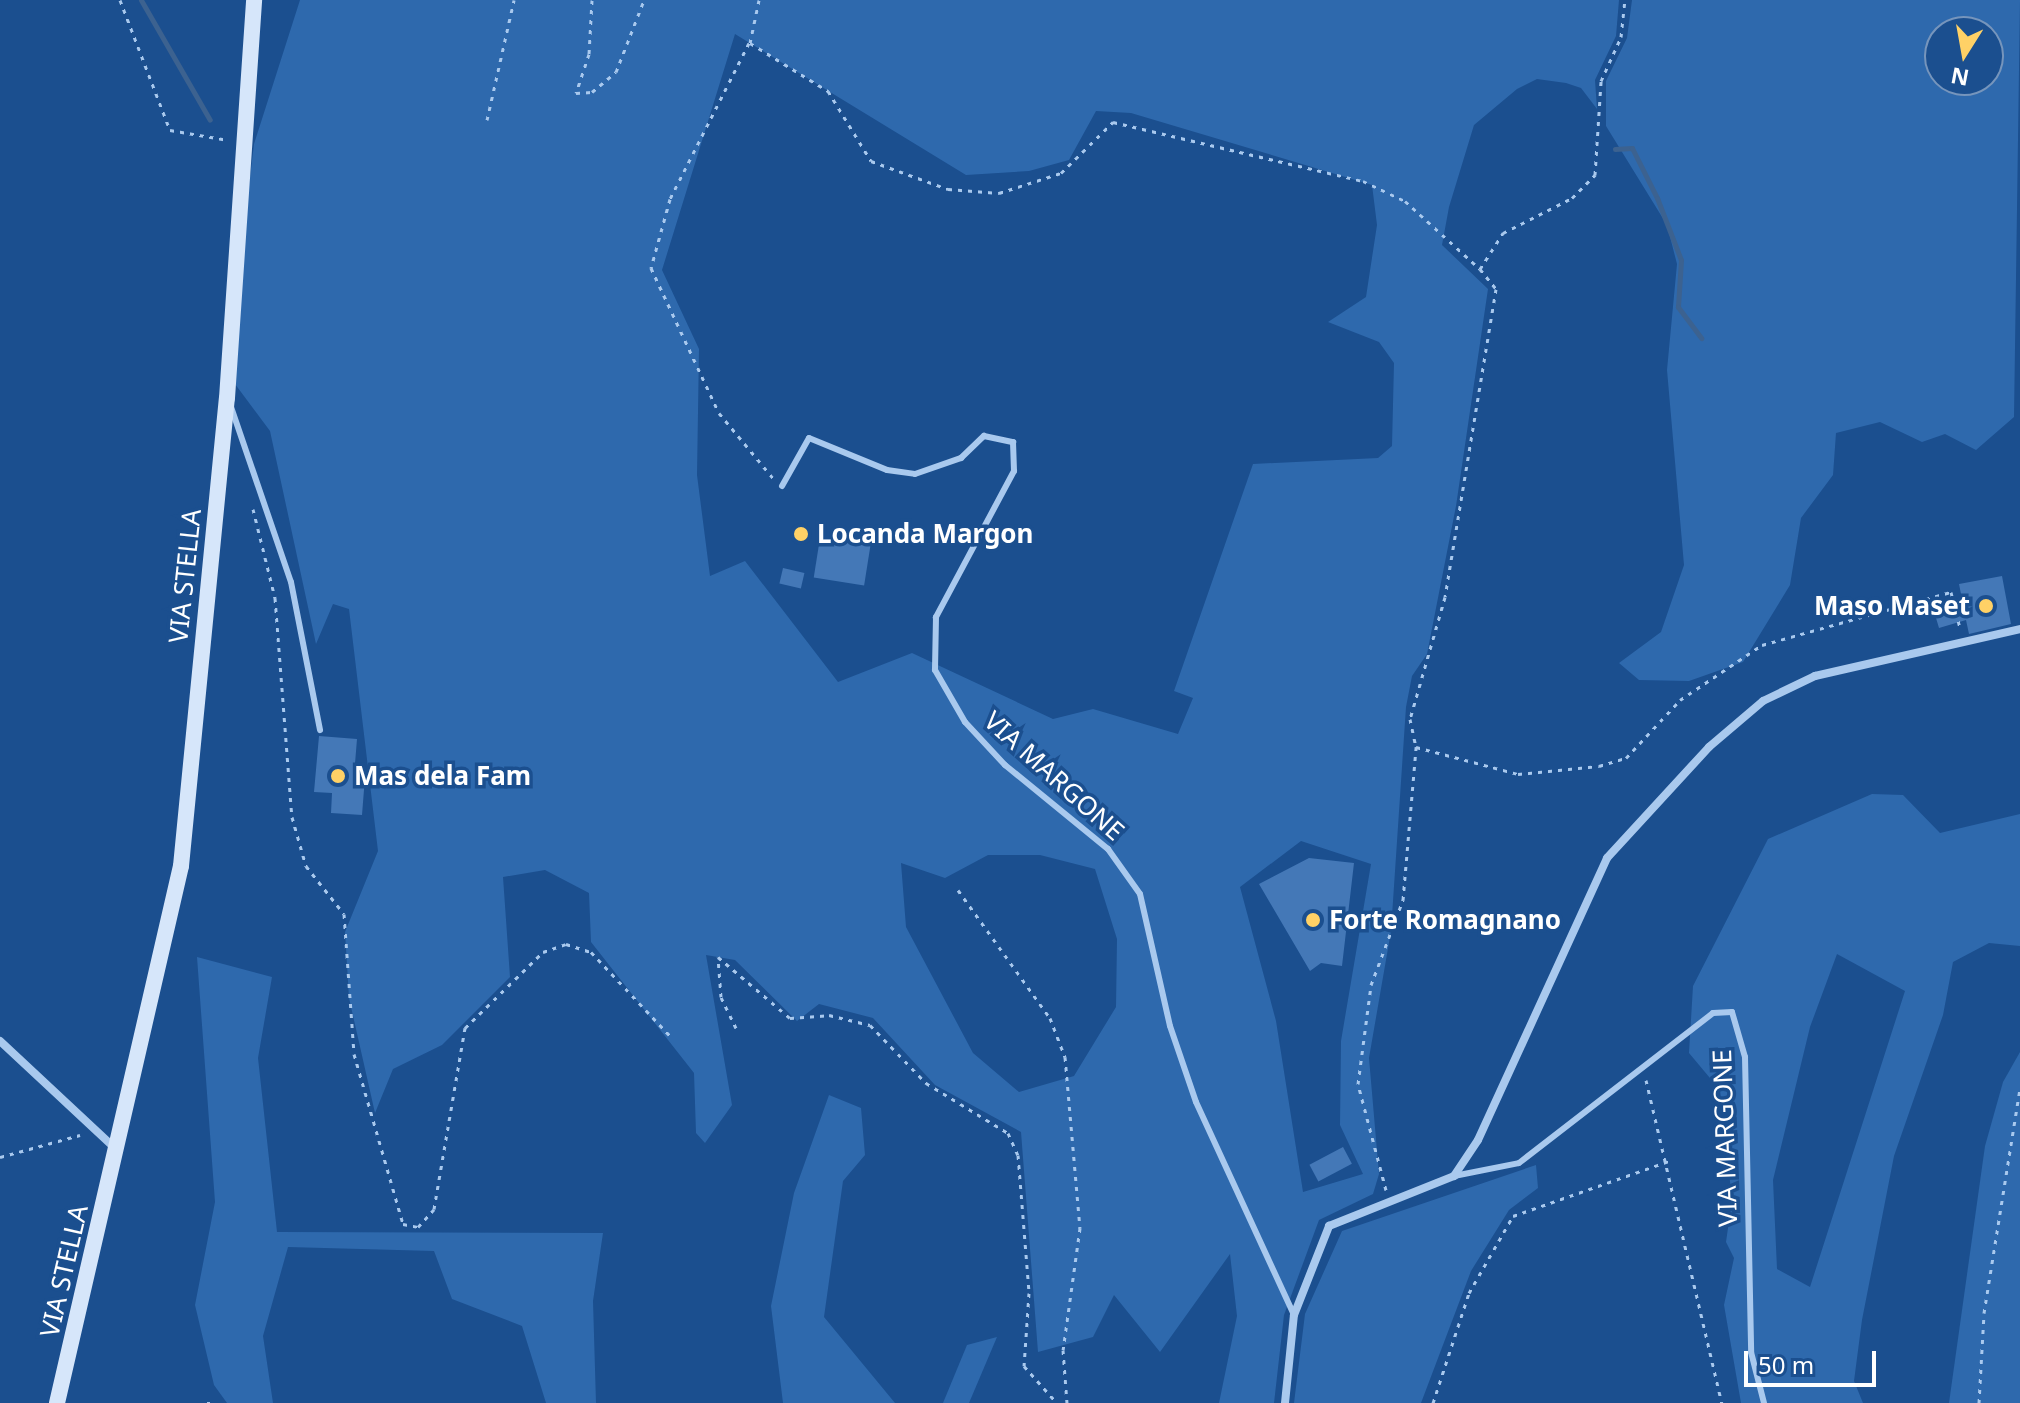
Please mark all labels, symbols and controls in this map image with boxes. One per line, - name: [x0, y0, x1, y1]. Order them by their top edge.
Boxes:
- north arrow: [1924, 16, 2004, 96]
- text: N: [1948, 61, 1971, 94]
- street label: VIA STELLA: [162, 507, 208, 645]
- place label: Locanda Margon: [817, 518, 1033, 550]
- marker: Locanda Margon: [792, 525, 810, 543]
- place label: Maso Maset: [1814, 590, 1970, 622]
- marker: Maso Maset: [1977, 597, 1995, 615]
- street label: VIA MARGONE: [978, 705, 1130, 847]
- place label: Mas dela Fam: [354, 760, 531, 792]
- marker: Mas dela Fam: [329, 767, 347, 785]
- place label: Forte Romagnano: [1329, 904, 1561, 936]
- marker: Forte Romagnano: [1304, 911, 1322, 929]
- street label: VIA MARGONE: [1706, 1049, 1744, 1227]
- street label: VIA STELLA: [34, 1202, 94, 1340]
- scale bar: [1748, 1335, 1880, 1385]
- text: 50 m: [1758, 1348, 1814, 1381]

